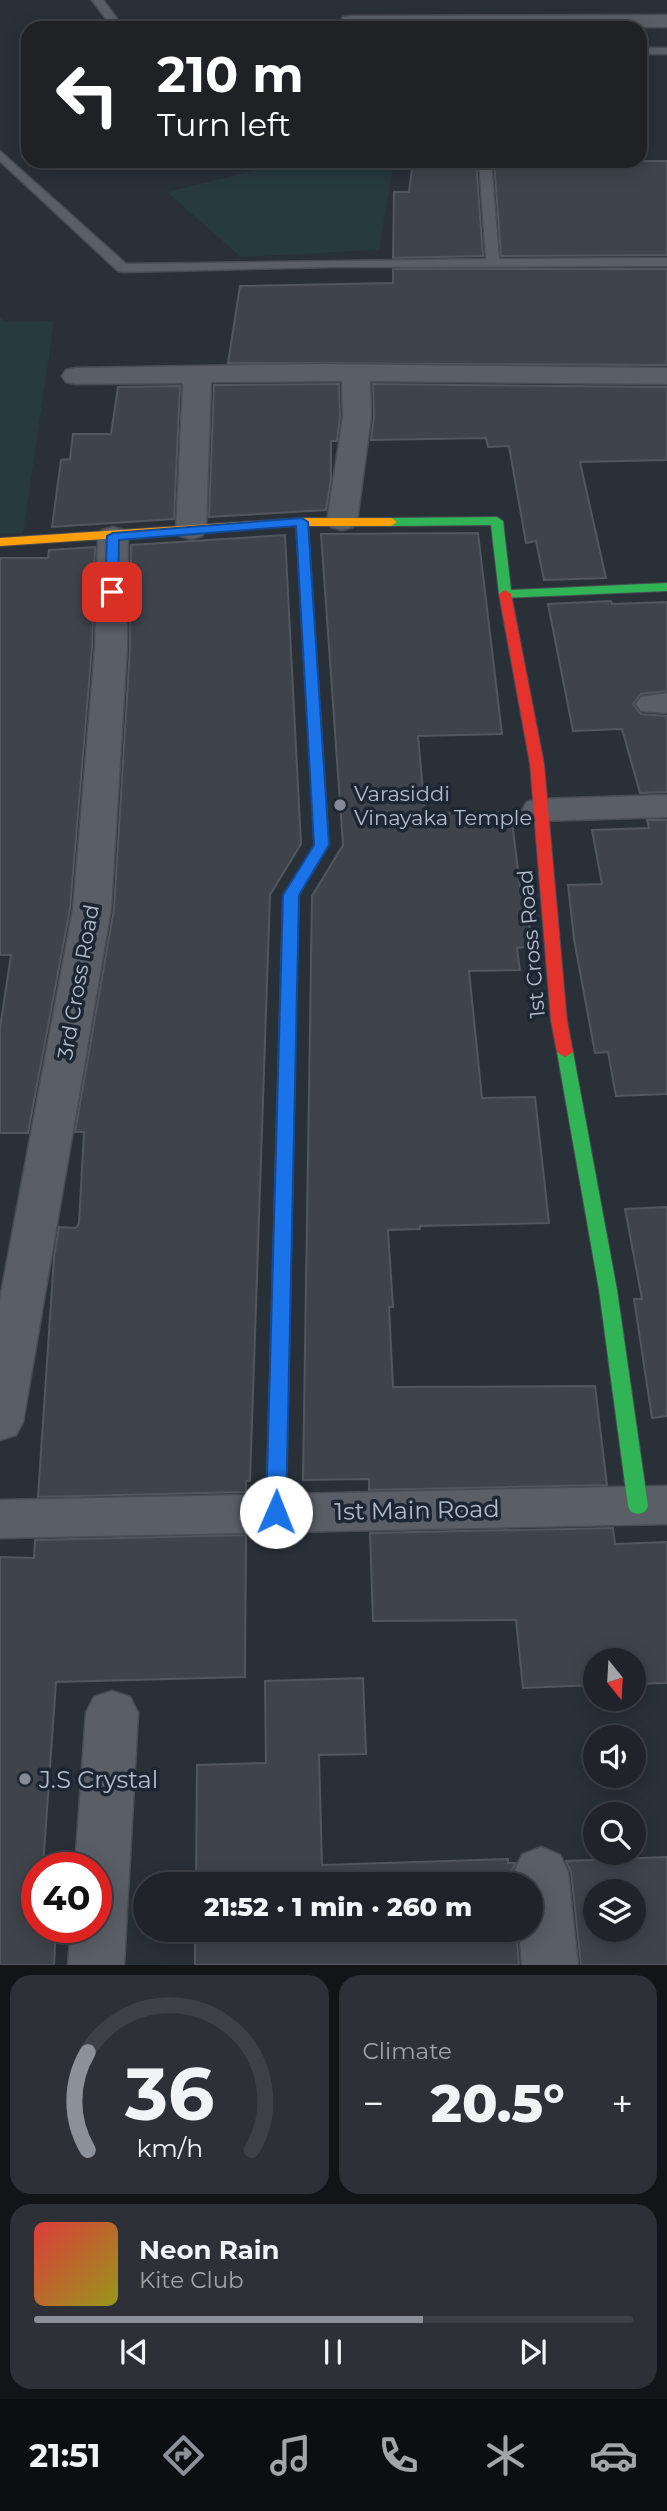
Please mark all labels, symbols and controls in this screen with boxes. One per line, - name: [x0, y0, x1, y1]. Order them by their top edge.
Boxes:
- text: 210 m: [157, 45, 304, 104]
- icon: left: [42, 49, 133, 140]
- text: Turn left: [157, 105, 291, 144]
- pin: [82, 562, 142, 622]
- icon: arrive: [93, 573, 131, 611]
- place label: Varasiddi Vinayaka Temple: [354, 781, 532, 830]
- marker: Varasiddi Vinayaka Temple: [332, 797, 348, 813]
- street label: 1st Cross Road: [512, 869, 550, 1019]
- street label: 3rd Cross Road: [52, 903, 104, 1061]
- position arrow: [239, 1475, 313, 1549]
- street label: 1st Main Road: [334, 1494, 500, 1526]
- north arrow: [583, 1648, 646, 1712]
- map controls: [583, 1648, 646, 1942]
- button: sound: [583, 1725, 646, 1788]
- place label: J.S Crystal: [38, 1765, 158, 1794]
- marker: J.S Crystal: [17, 1771, 33, 1787]
- button: search: [583, 1802, 646, 1865]
- speed limit sign: 40: [21, 1852, 112, 1943]
- button: layers: [583, 1879, 646, 1942]
- text: 21:52 · 1 min · 260 m: [204, 1891, 472, 1923]
- text: Climate: [363, 2037, 452, 2065]
- text: 36: [124, 2051, 214, 2139]
- text: 20.5°: [431, 2072, 565, 2135]
- text: −: [363, 2080, 384, 2127]
- text: +: [611, 2080, 633, 2127]
- text: km/h: [136, 2133, 203, 2163]
- text: Neon Rain: [139, 2234, 280, 2266]
- text: Kite Club: [139, 2266, 244, 2294]
- icon: previous: [115, 2333, 153, 2371]
- icon: pause: [314, 2333, 352, 2371]
- icon: next: [514, 2333, 552, 2371]
- icon: directions: [159, 2431, 208, 2480]
- icon: music: [266, 2431, 315, 2480]
- icon: phone: [374, 2431, 423, 2480]
- icon: climate: [481, 2431, 530, 2480]
- icon: car: [589, 2431, 638, 2480]
- text: 21:51: [29, 2436, 101, 2475]

